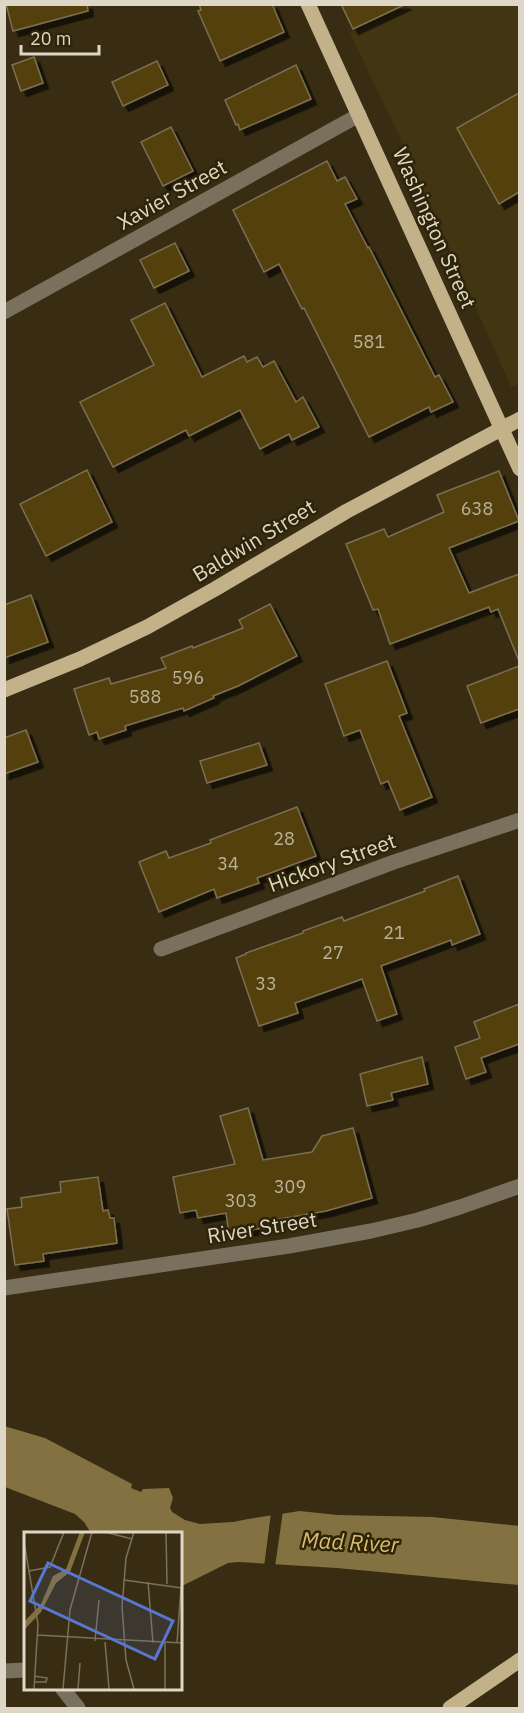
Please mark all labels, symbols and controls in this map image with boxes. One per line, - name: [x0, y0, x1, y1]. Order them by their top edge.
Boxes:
- scale bar: [21, 18, 99, 56]
- text: 20 m: [30, 27, 72, 50]
- street label: Washington Street: [387, 143, 483, 313]
- street label: Xavier Street: [112, 153, 231, 236]
- house number: 581: [353, 330, 385, 353]
- street label: Baldwin Street: [187, 492, 320, 588]
- house number: 638: [461, 497, 493, 520]
- house number: 596: [172, 666, 204, 689]
- house number: 588: [129, 685, 161, 708]
- street label: Hickory Street: [264, 826, 399, 898]
- house number: 28: [273, 827, 295, 850]
- house number: 34: [217, 852, 239, 875]
- house number: 21: [383, 921, 405, 944]
- house number: 27: [322, 941, 344, 964]
- house number: 33: [255, 972, 277, 995]
- house number: 309: [274, 1175, 306, 1198]
- house number: 303: [225, 1189, 257, 1212]
- street label: River Street: [205, 1205, 319, 1249]
- water label: Mad River: [301, 1524, 400, 1559]
- inset map: [24, 1532, 182, 1689]

